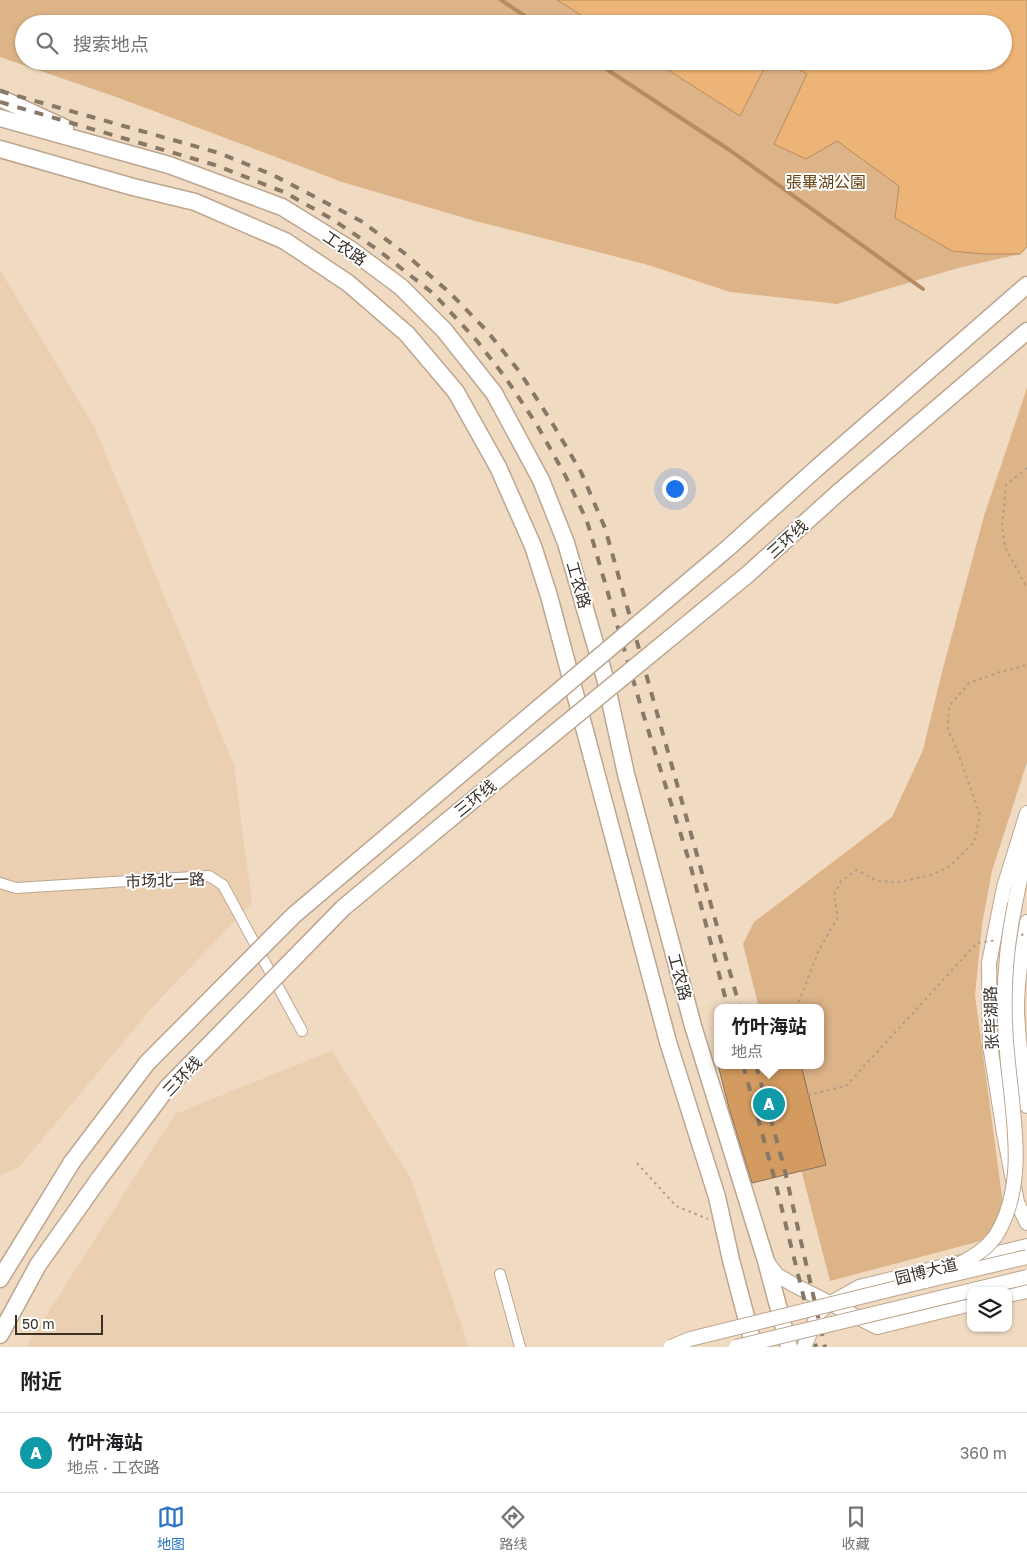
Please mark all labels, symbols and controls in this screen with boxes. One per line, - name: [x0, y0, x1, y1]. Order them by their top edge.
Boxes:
- search box: [15, 15, 1012, 70]
- icon: search: [33, 29, 61, 57]
- text: 搜索地点: [73, 32, 149, 55]
- park label: 張畢湖公園: [786, 172, 866, 192]
- street label: 工农路: [320, 226, 370, 270]
- your location: [662, 476, 688, 502]
- street label: 三环线: [762, 516, 812, 562]
- street label: 工农路: [563, 559, 595, 611]
- street label: 三环线: [450, 775, 500, 821]
- street label: 市场北一路: [125, 869, 205, 891]
- street label: 工农路: [664, 951, 696, 1003]
- street label: 张毕湖路: [980, 986, 1002, 1050]
- popup: [714, 1004, 824, 1069]
- text: 竹叶海站: [731, 1014, 807, 1037]
- text: 地点: [731, 1041, 763, 1061]
- street label: 三环线: [158, 1052, 206, 1100]
- pin: A: [753, 1085, 785, 1123]
- street label: 园博大道: [893, 1254, 959, 1288]
- map controls: [967, 1287, 1012, 1332]
- button: layers: [967, 1287, 1012, 1332]
- scale bar: [15, 1312, 102, 1335]
- text: 50 m: [22, 1315, 55, 1332]
- text: 附近: [20, 1368, 62, 1394]
- text: 竹叶海站: [67, 1430, 143, 1453]
- text: A: [30, 1443, 42, 1463]
- text: 360 m: [960, 1443, 1007, 1463]
- text: 地点 · 工农路: [67, 1457, 160, 1477]
- tab: 地图: [157, 1503, 185, 1553]
- tab: 路线: [499, 1503, 527, 1553]
- tab: 收藏: [842, 1503, 870, 1553]

